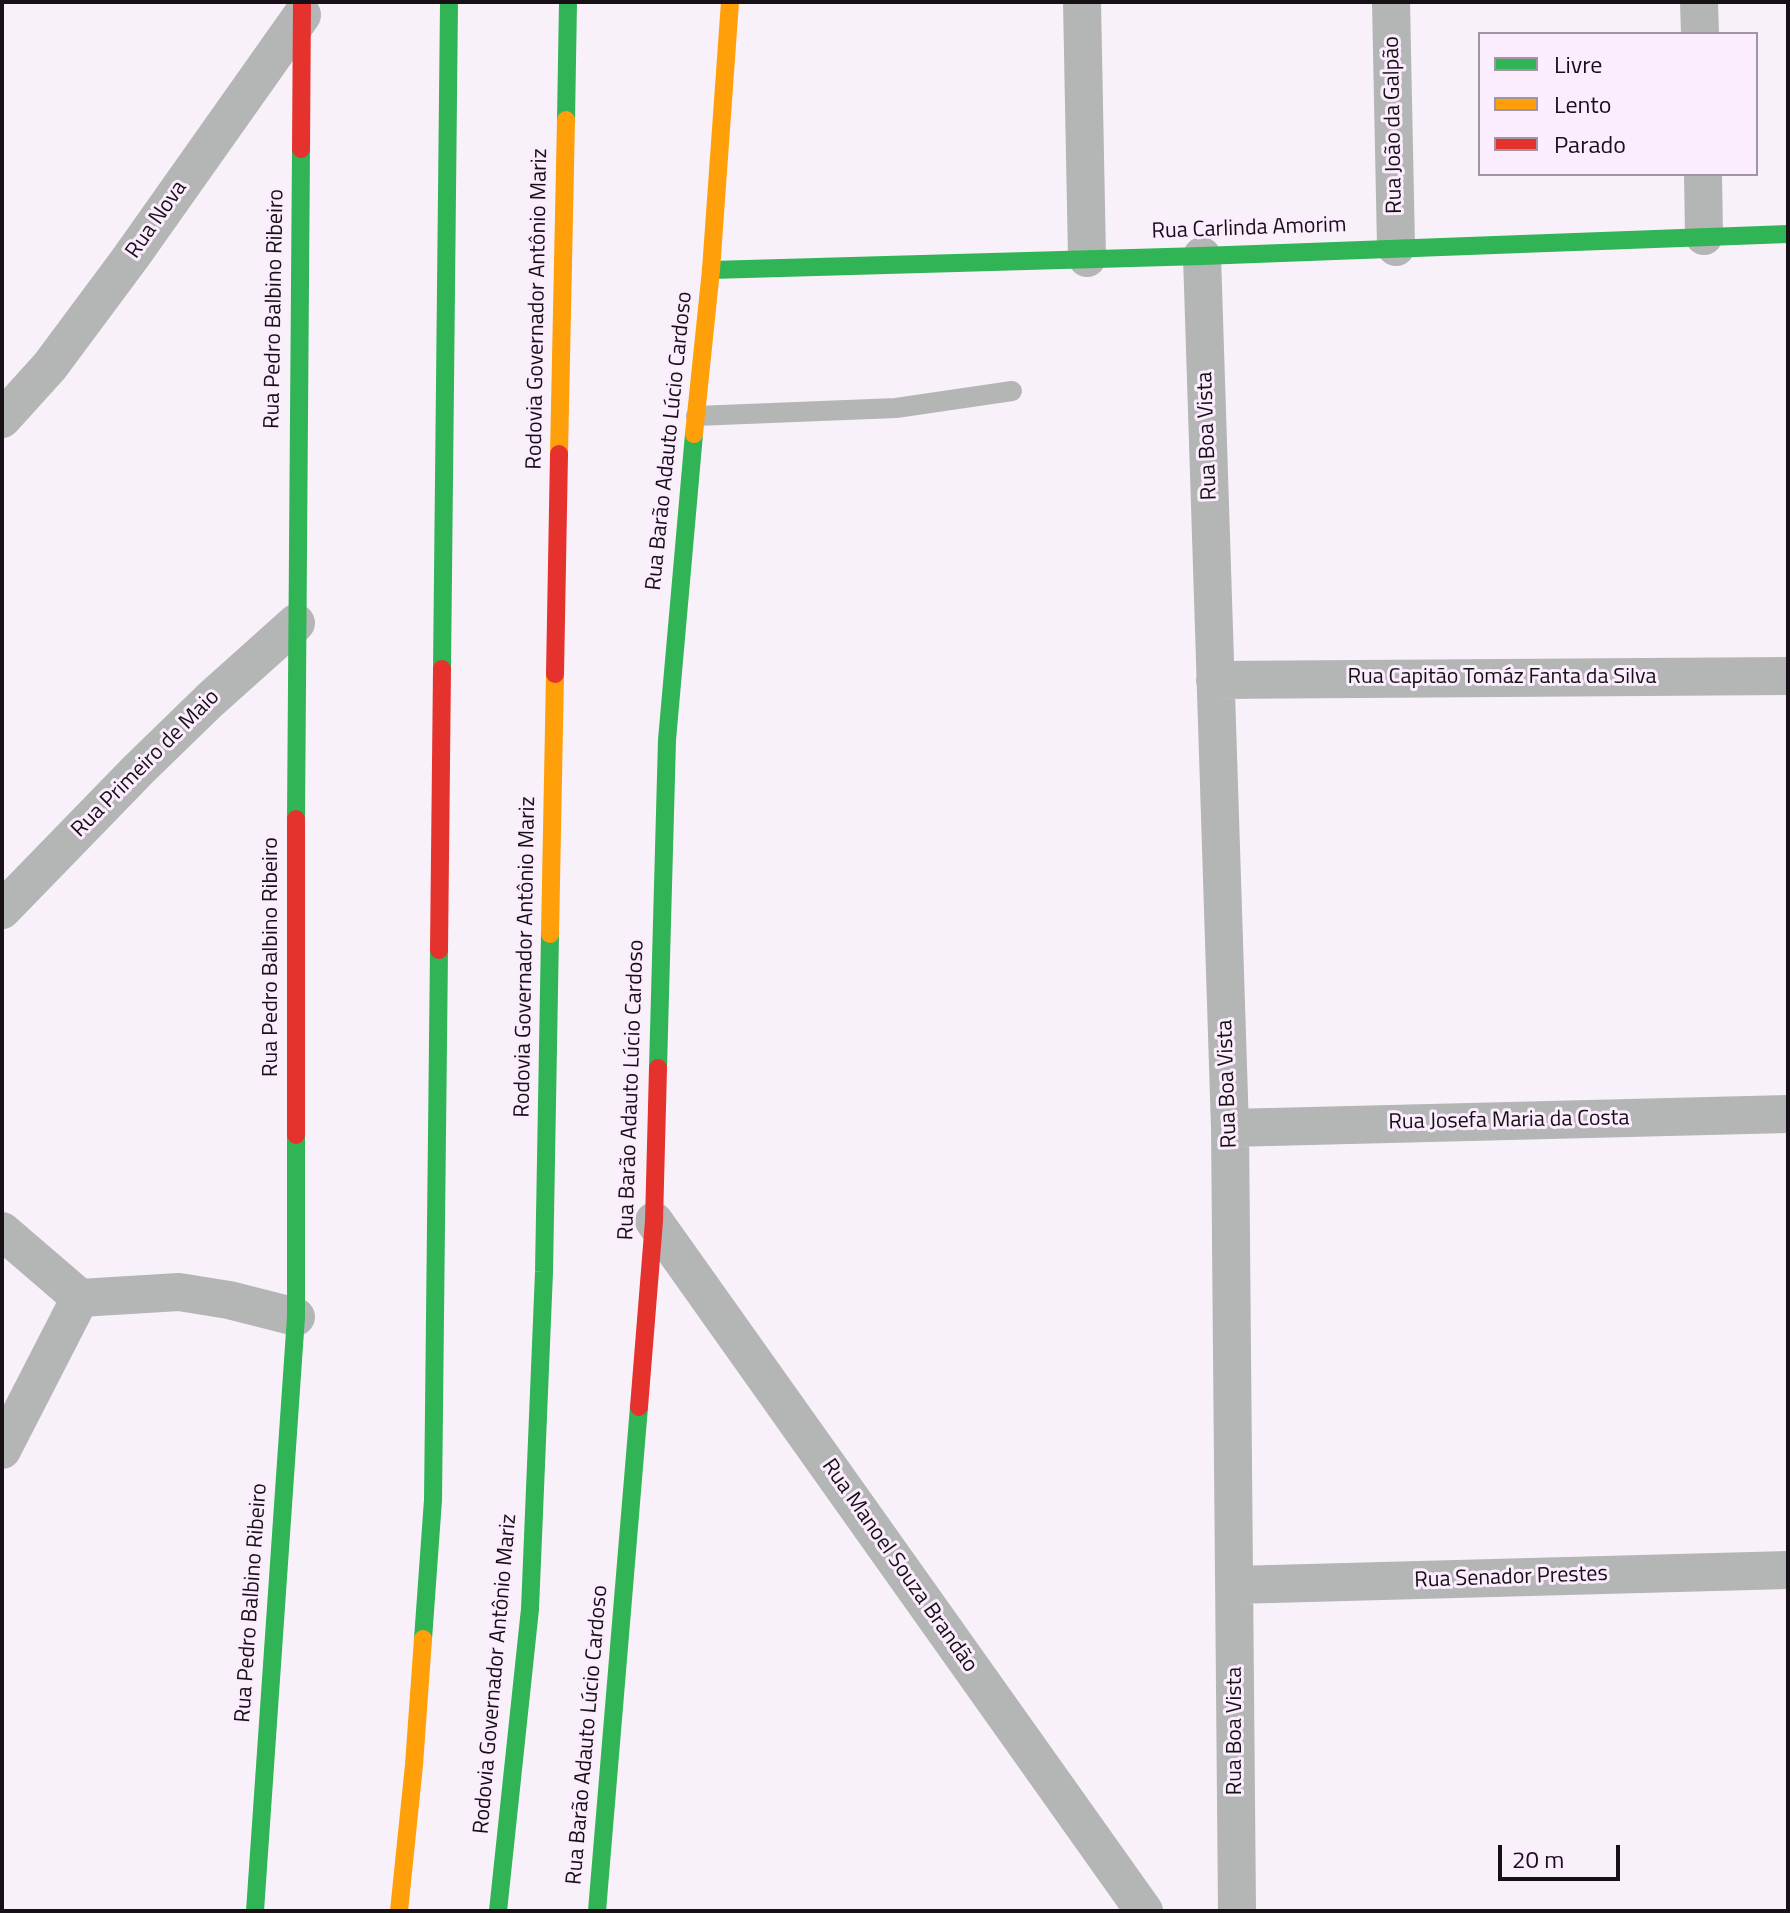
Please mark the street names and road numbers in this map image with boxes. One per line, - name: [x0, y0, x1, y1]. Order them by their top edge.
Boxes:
- street label: Rua João da Galpão: [1379, 36, 1409, 214]
- street label: Rodovia Governador Antônio Mariz: [522, 148, 554, 470]
- street label: Rua Nova: [121, 176, 193, 264]
- street label: Rua Pedro Balbino Ribeiro: [260, 189, 290, 429]
- street label: Rua Carlinda Amorim: [1151, 212, 1347, 246]
- street label: Rua Barão Adauto Lúcio Cardoso: [641, 290, 699, 592]
- street label: Rua Boa Vista: [1193, 371, 1223, 501]
- street label: Rua Capitão Tomáz Fanta da Silva: [1347, 665, 1657, 691]
- street label: Rua Primeiro de Maio: [67, 685, 225, 843]
- street label: Rodovia Governador Antônio Mariz: [510, 796, 542, 1118]
- street label: Rua Pedro Balbino Ribeiro: [259, 837, 285, 1077]
- street label: Rua Barão Adauto Lúcio Cardoso: [614, 939, 650, 1241]
- street label: Rua Boa Vista: [1213, 1019, 1243, 1149]
- street label: Rua Josefa Maria da Costa: [1388, 1106, 1630, 1136]
- street label: Rua Manoel Souza Brandão: [815, 1454, 983, 1678]
- street label: Rua Pedro Balbino Ribeiro: [230, 1482, 274, 1724]
- street label: Rodovia Governador Antônio Mariz: [469, 1513, 523, 1835]
- street label: Rua Senador Prestes: [1414, 1561, 1608, 1595]
- street label: Rua Barão Adauto Lúcio Cardoso: [562, 1584, 614, 1886]
- street label: Rua Boa Vista: [1223, 1667, 1249, 1795]

